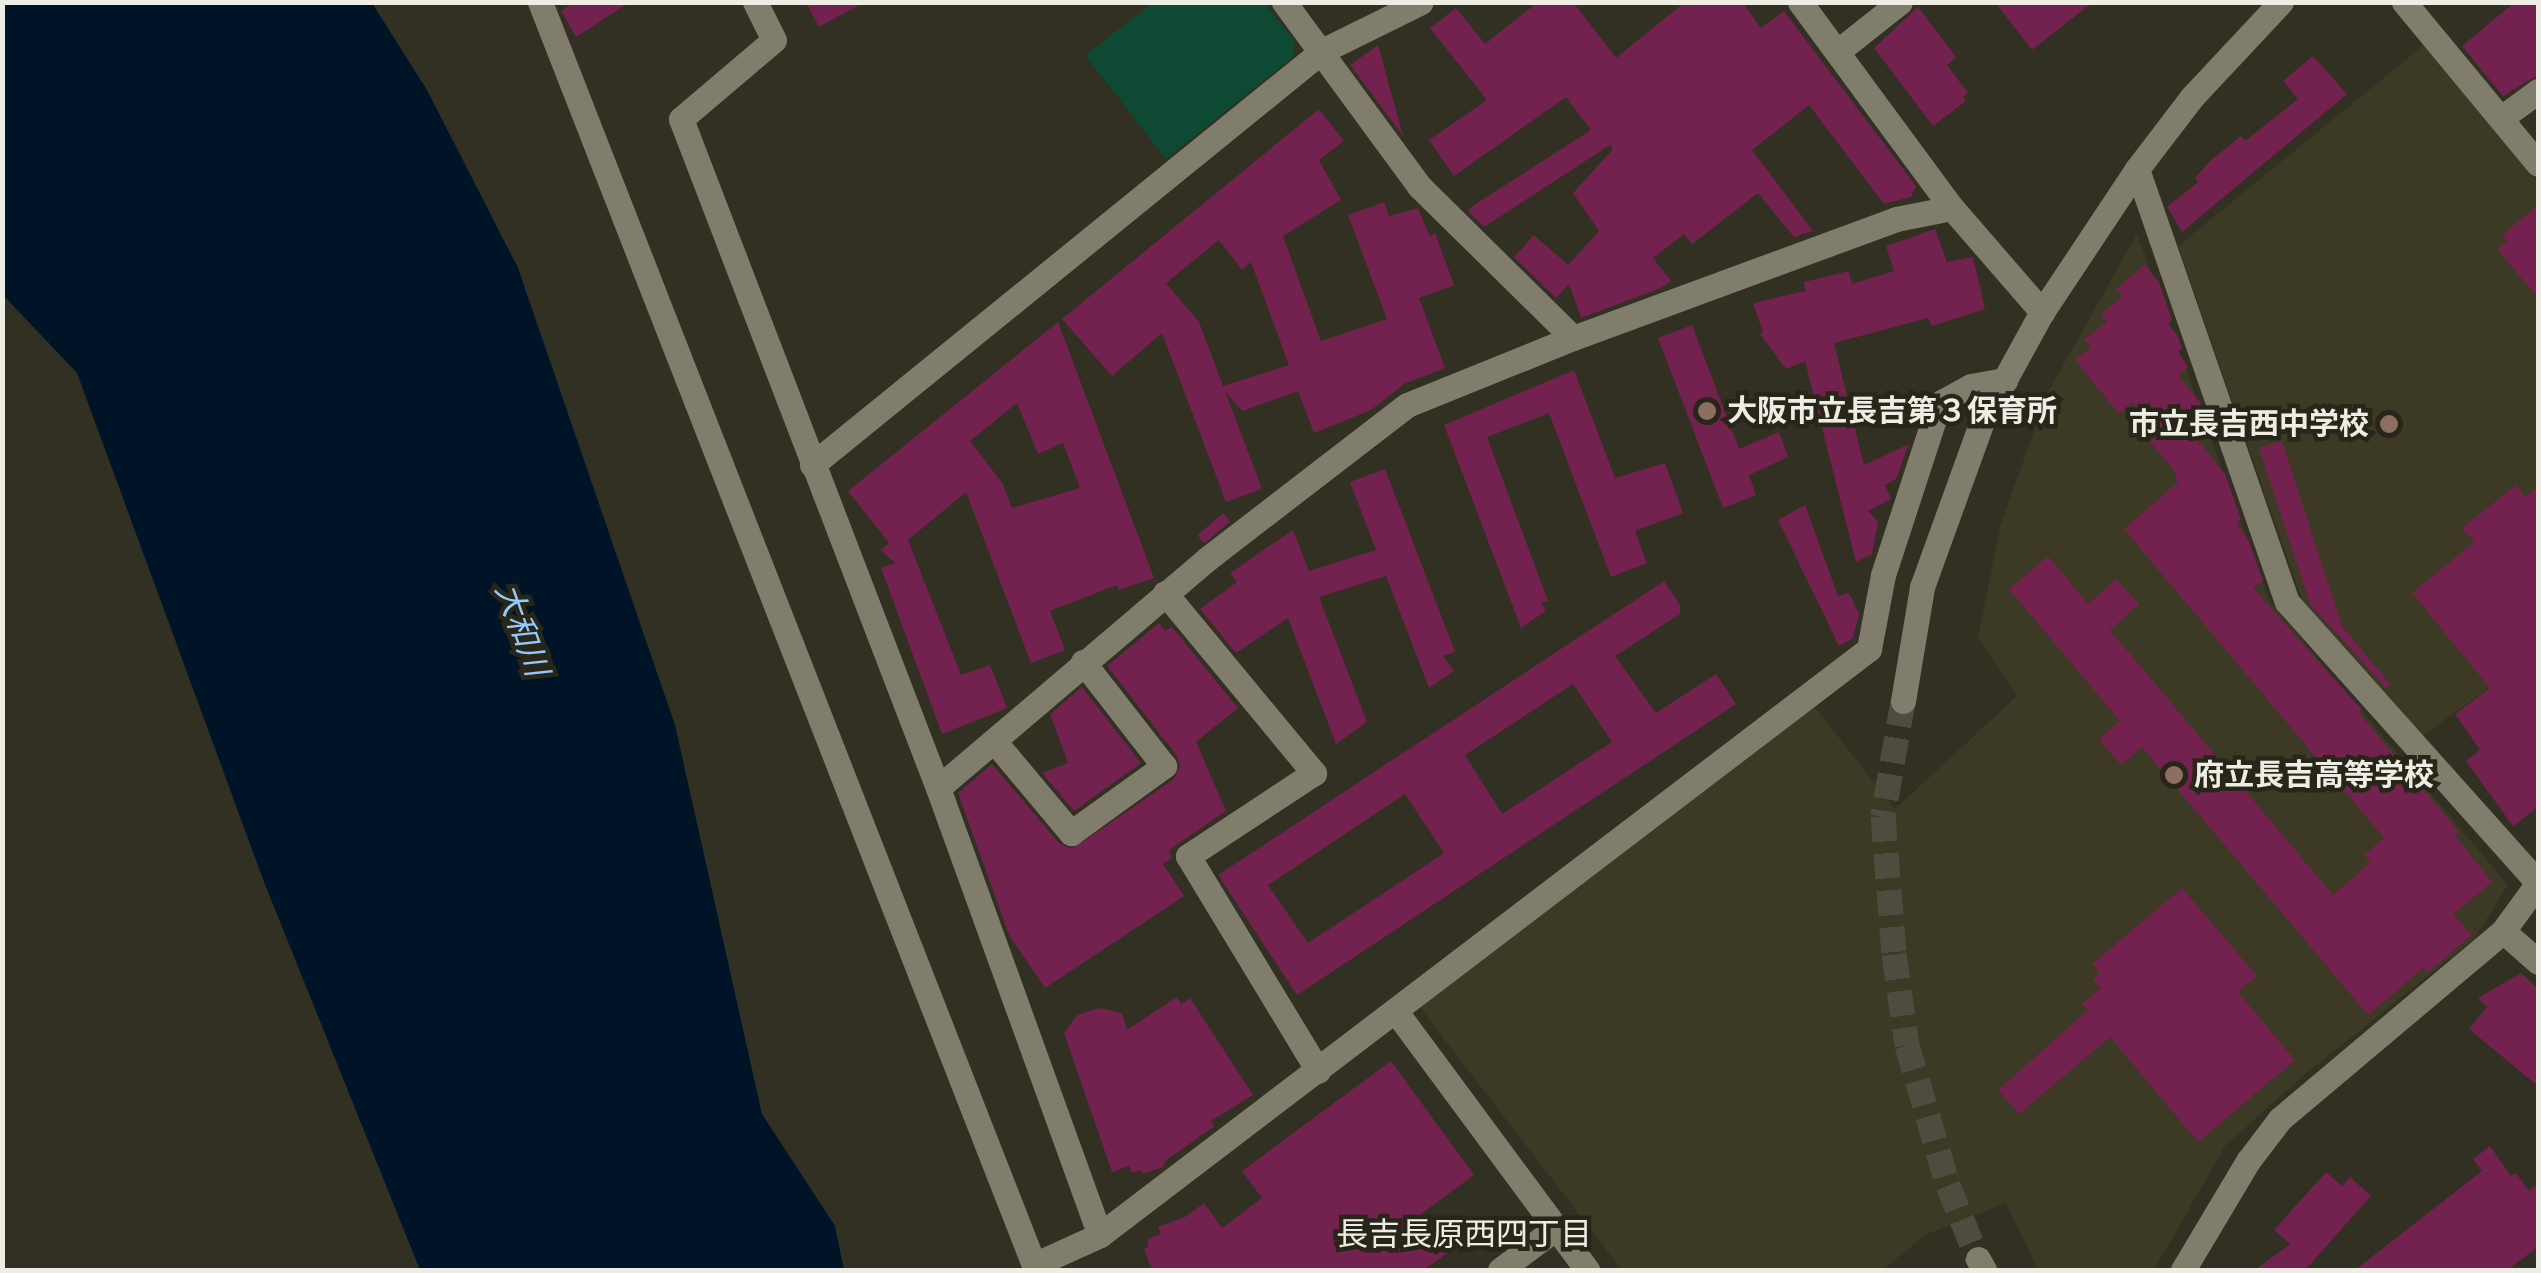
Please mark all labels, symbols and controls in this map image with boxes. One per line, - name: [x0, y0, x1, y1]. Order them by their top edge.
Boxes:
- place label: 大阪市立長吉第３保育所: [1727, 393, 2057, 429]
- marker: 大阪市立長吉第３保育所: [1696, 400, 1718, 422]
- place label: 市立長吉西中学校: [2129, 406, 2369, 442]
- marker: 市立長吉西中学校: [2378, 413, 2400, 435]
- water label: 大和川: [487, 578, 555, 682]
- place label: 府立長吉高等学校: [2194, 757, 2434, 793]
- marker: 府立長吉高等学校: [2163, 764, 2185, 786]
- district label: 長吉長原西四丁目: [1336, 1216, 1592, 1254]

